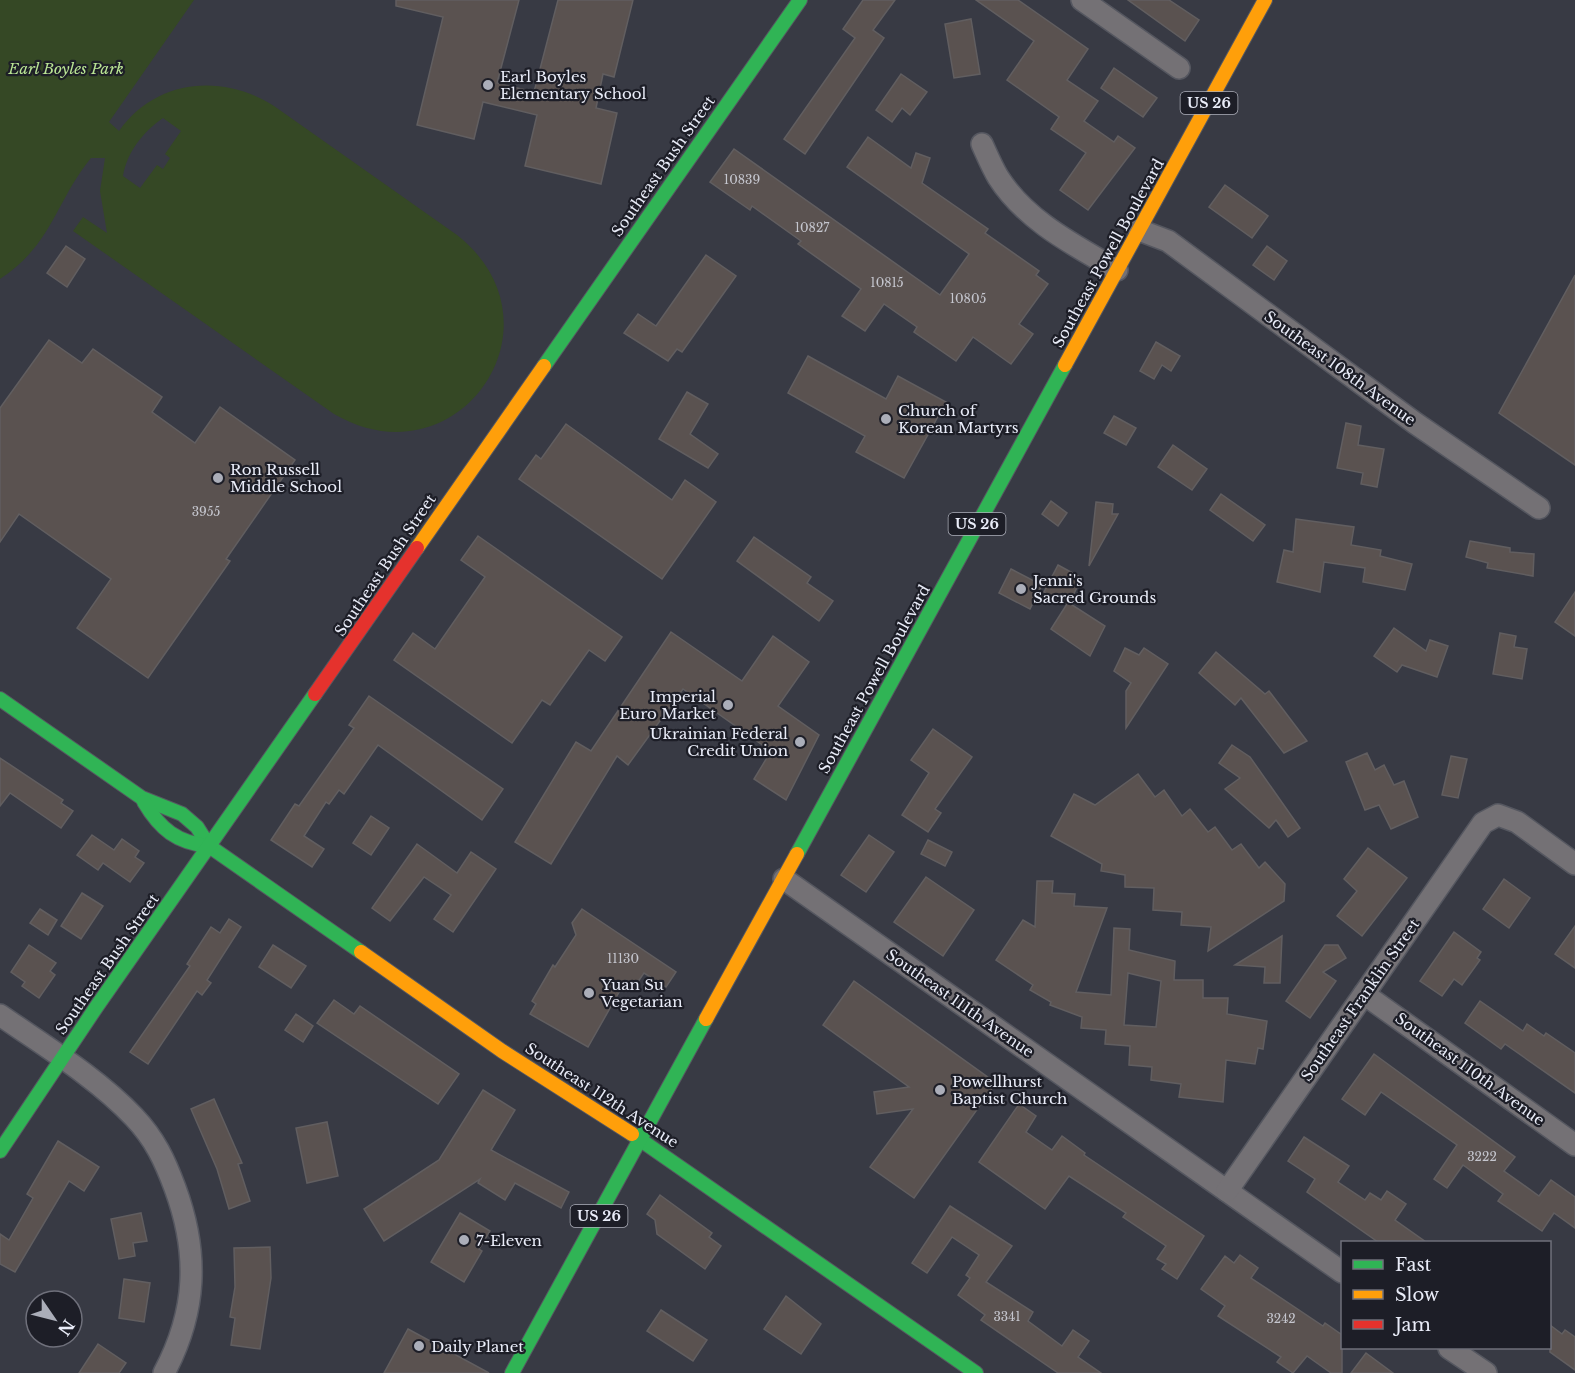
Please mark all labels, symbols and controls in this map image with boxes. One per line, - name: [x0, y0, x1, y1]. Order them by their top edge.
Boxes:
- park label: Earl Boyles Park: [7, 59, 124, 78]
- place label: Earl Boyles Elementary School: [500, 67, 647, 103]
- marker: Earl Boyles Elementary School: [481, 78, 495, 92]
- street label: Southeast Bush Street: [607, 92, 719, 240]
- road number: US 26: [1180, 92, 1238, 114]
- street label: Southeast Powell Boulevard: [1048, 155, 1168, 351]
- house number: 10839: [724, 172, 760, 187]
- house number: 10827: [795, 220, 830, 235]
- house number: 10815: [870, 275, 904, 290]
- house number: 10805: [950, 291, 986, 306]
- street label: Southeast 108th Avenue: [1261, 307, 1419, 429]
- place label: Church of Korean Martyrs: [898, 401, 1019, 437]
- marker: Church of Korean Martyrs: [879, 412, 893, 426]
- place label: Ron Russell Middle School: [230, 460, 342, 496]
- marker: Ron Russell Middle School: [211, 471, 225, 485]
- street label: Southeast Bush Street: [330, 490, 440, 640]
- house number: 3955: [192, 504, 221, 519]
- road number: US 26: [948, 513, 1006, 535]
- place label: Jenni's Sacred Grounds: [1031, 571, 1156, 607]
- street label: Southeast Powell Boulevard: [814, 581, 934, 777]
- marker: Jenni's Sacred Grounds: [1014, 582, 1028, 596]
- place label: Imperial Euro Market: [619, 687, 716, 723]
- marker: Imperial Euro Market: [721, 698, 735, 712]
- place label: Ukrainian Federal Credit Union: [650, 724, 788, 760]
- marker: Ukrainian Federal Credit Union: [793, 735, 807, 749]
- street label: Southeast Bush Street: [51, 890, 163, 1038]
- street label: Southeast Franklin Street: [1297, 915, 1424, 1085]
- street label: Southeast 111th Avenue: [882, 945, 1038, 1061]
- house number: 11130: [607, 951, 639, 966]
- place label: Yuan Su Vegetarian: [600, 975, 683, 1011]
- marker: Yuan Su Vegetarian: [582, 986, 596, 1000]
- street label: Southeast 110th Avenue: [1392, 1008, 1548, 1130]
- street label: Southeast 112th Avenue: [522, 1038, 682, 1152]
- place label: Powellhurst Baptist Church: [952, 1072, 1067, 1108]
- marker: Powellhurst Baptist Church: [933, 1083, 947, 1097]
- house number: 3222: [1467, 1149, 1497, 1164]
- road number: US 26: [570, 1205, 628, 1227]
- place label: 7-Eleven: [476, 1231, 542, 1250]
- marker: 7-Eleven: [457, 1233, 471, 1247]
- legend: [1341, 1241, 1551, 1349]
- text: Fast: [1395, 1254, 1432, 1276]
- text: Slow: [1395, 1284, 1440, 1306]
- north arrow: [24, 1289, 84, 1349]
- house number: 3341: [993, 1309, 1021, 1324]
- house number: 3242: [1266, 1311, 1296, 1326]
- text: Jam: [1393, 1314, 1431, 1336]
- text: N: [54, 1316, 79, 1340]
- place label: Daily Planet: [431, 1337, 524, 1356]
- marker: Daily Planet: [412, 1339, 426, 1353]

